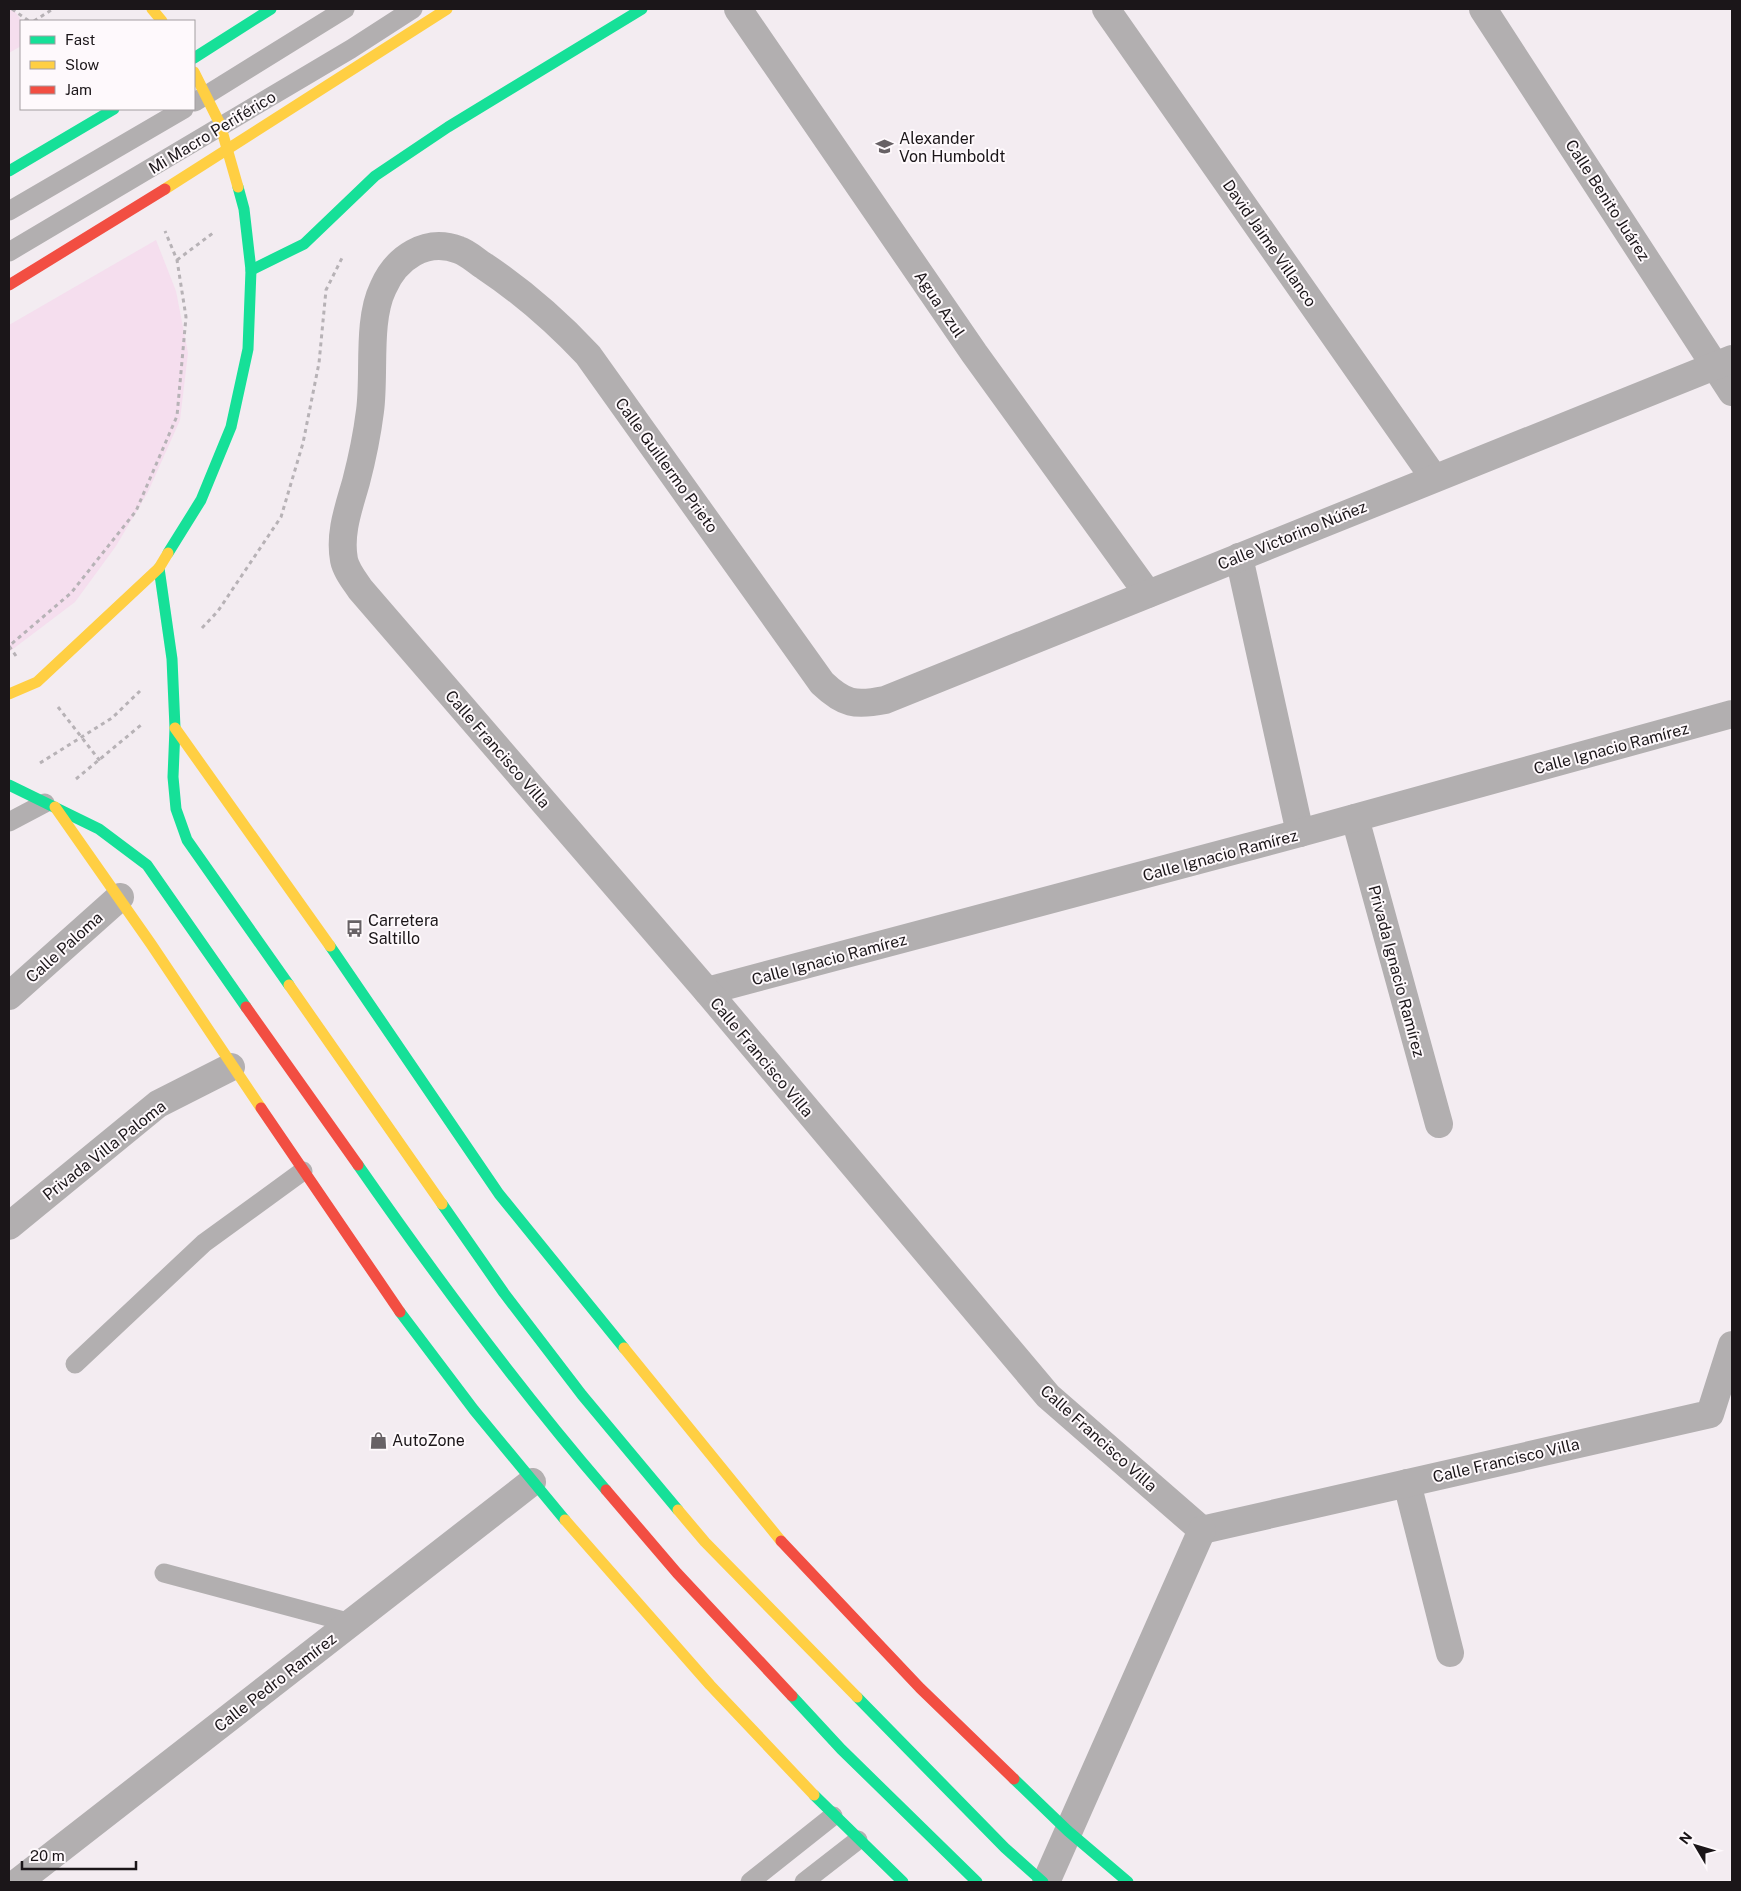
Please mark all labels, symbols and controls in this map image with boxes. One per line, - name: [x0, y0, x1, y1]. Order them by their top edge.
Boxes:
- legend: [20, 20, 195, 110]
- text: Fast: [65, 31, 95, 48]
- text: Slow: [65, 56, 100, 73]
- text: Jam: [65, 81, 92, 98]
- street label: Mi Macro Periférico: [145, 87, 279, 178]
- place label: Alexander Von Humboldt: [899, 129, 1006, 166]
- street label: Calle Benito Juárez: [1561, 136, 1654, 265]
- school or university icon: Alexander Von Humboldt: [875, 137, 895, 157]
- street label: David Jaime Villanco: [1219, 176, 1321, 310]
- street label: Agua Azul: [910, 267, 969, 341]
- street label: Calle Guillermo Prieto: [611, 394, 722, 536]
- street label: Calle Victorino Núñez: [1215, 497, 1370, 574]
- street label: Calle Francisco Villa: [441, 686, 554, 812]
- street label: Calle Ignacio Ramírez: [1532, 719, 1691, 778]
- street label: Calle Ignacio Ramírez: [1141, 826, 1300, 885]
- street label: Privada Ignacio Ramírez: [1364, 883, 1429, 1059]
- street label: Calle Paloma: [22, 908, 107, 987]
- place label: Carretera Saltillo: [368, 911, 439, 948]
- bus stop icon: Carretera Saltillo: [344, 919, 364, 939]
- street label: Calle Ignacio Ramírez: [750, 930, 909, 989]
- street label: Calle Francisco Villa: [706, 994, 817, 1121]
- street label: Privada Villa Paloma: [39, 1096, 170, 1204]
- street label: Calle Francisco Villa: [1037, 1381, 1161, 1496]
- shop icon: AutoZone: [368, 1430, 388, 1450]
- place label: AutoZone: [392, 1431, 465, 1450]
- street label: Calle Francisco Villa: [1431, 1434, 1581, 1487]
- street label: Calle Pedro Ramírez: [211, 1629, 340, 1736]
- north arrow: [1671, 1821, 1721, 1871]
- text: N: [1676, 1829, 1695, 1847]
- scale bar: [22, 1838, 136, 1870]
- text: 20 m: [30, 1847, 65, 1864]

